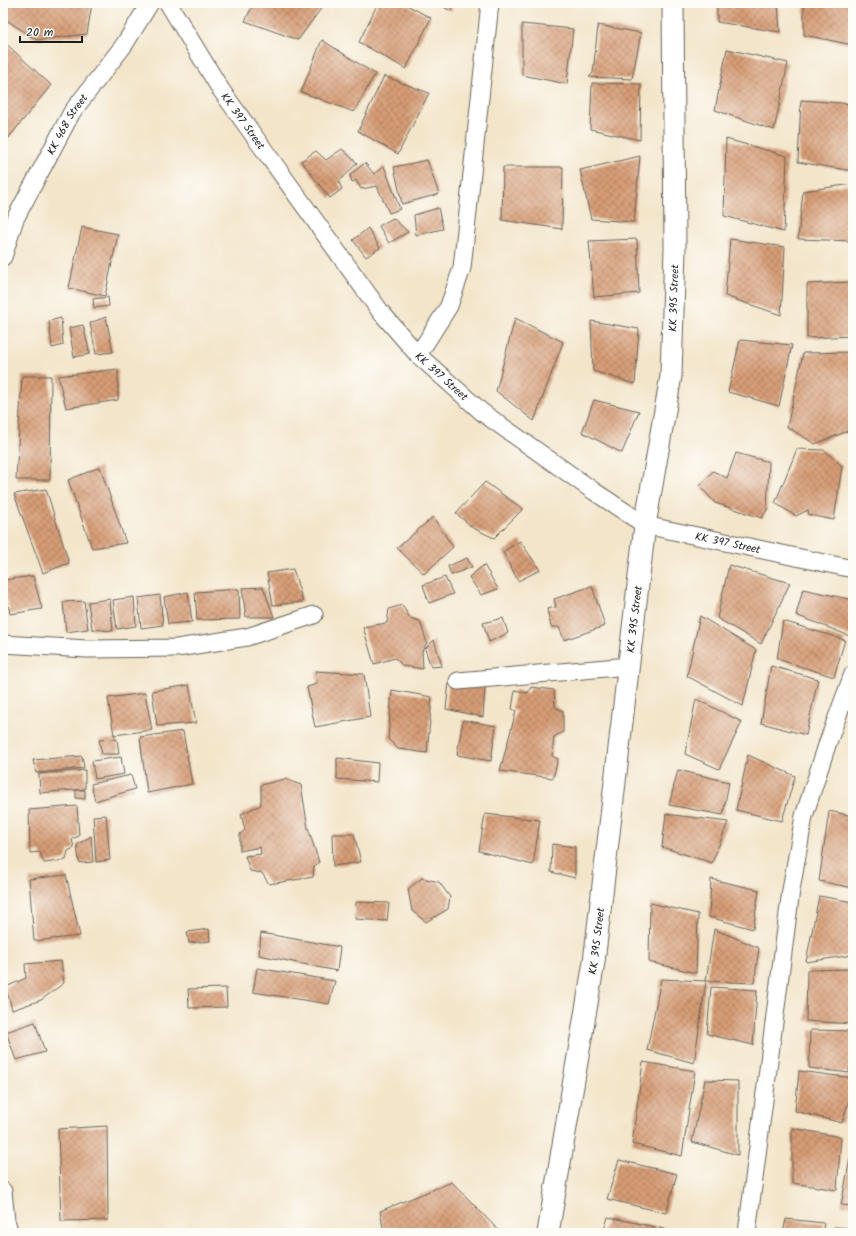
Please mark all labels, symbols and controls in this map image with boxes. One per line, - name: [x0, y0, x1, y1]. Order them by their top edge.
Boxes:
- scale bar: [20, 18, 82, 44]
- text: 20 m: [26, 23, 54, 42]
- street label: KK 397 Street: [216, 89, 270, 154]
- street label: KK 468 Street: [43, 90, 93, 159]
- street label: KK 395 Street: [664, 263, 685, 332]
- street label: KK 397 Street: [410, 348, 472, 406]
- street label: KK 397 Street: [693, 528, 763, 559]
- street label: KK 395 Street: [622, 584, 648, 654]
- street label: KK 395 Street: [584, 906, 610, 976]

